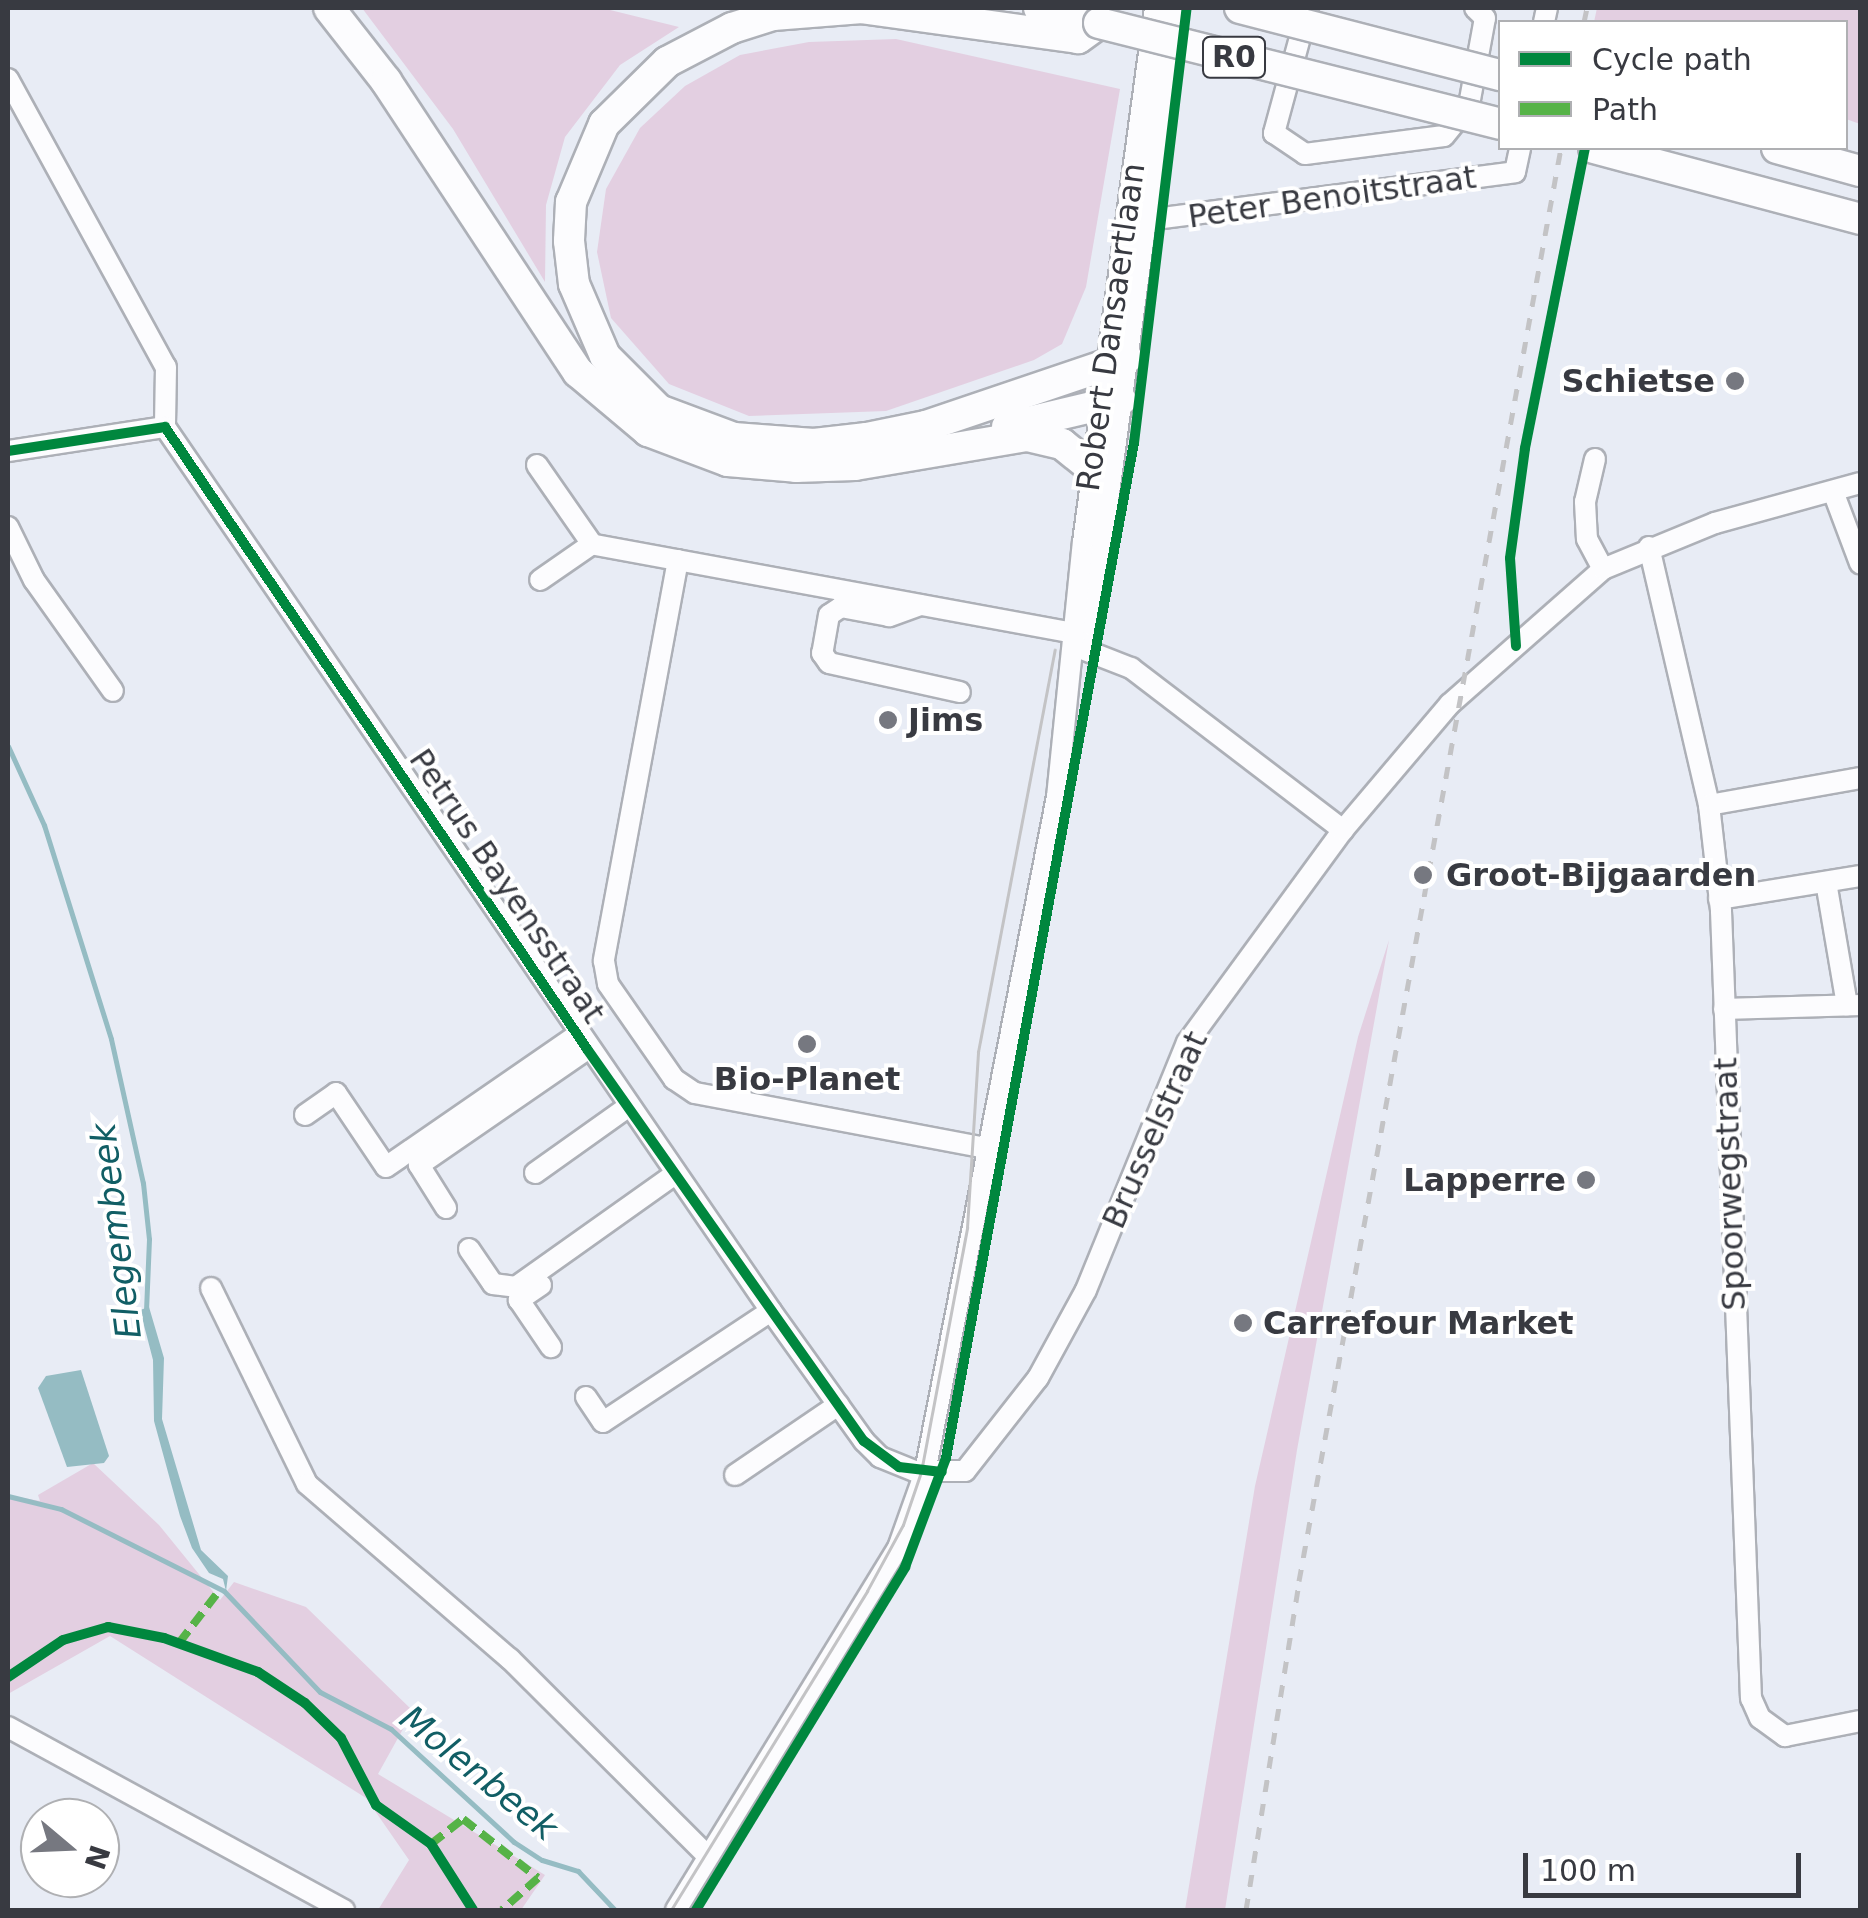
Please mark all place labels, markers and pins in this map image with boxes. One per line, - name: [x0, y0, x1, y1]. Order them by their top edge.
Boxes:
- place label: Schietse: [1561, 362, 1715, 400]
- marker: Schietse: [1724, 370, 1746, 392]
- place label: Jims: [908, 701, 983, 739]
- marker: Jims: [877, 709, 899, 731]
- place label: Groot-Bijgaarden: [1446, 856, 1756, 894]
- marker: Groot-Bijgaarden: [1410, 862, 1436, 888]
- marker: Bio-Planet: [796, 1033, 818, 1055]
- place label: Bio-Planet: [714, 1060, 900, 1098]
- place label: Lapperre: [1403, 1161, 1566, 1199]
- marker: Lapperre: [1575, 1169, 1597, 1191]
- place label: Carrefour Market: [1263, 1304, 1574, 1342]
- marker: Carrefour Market: [1232, 1312, 1254, 1334]

